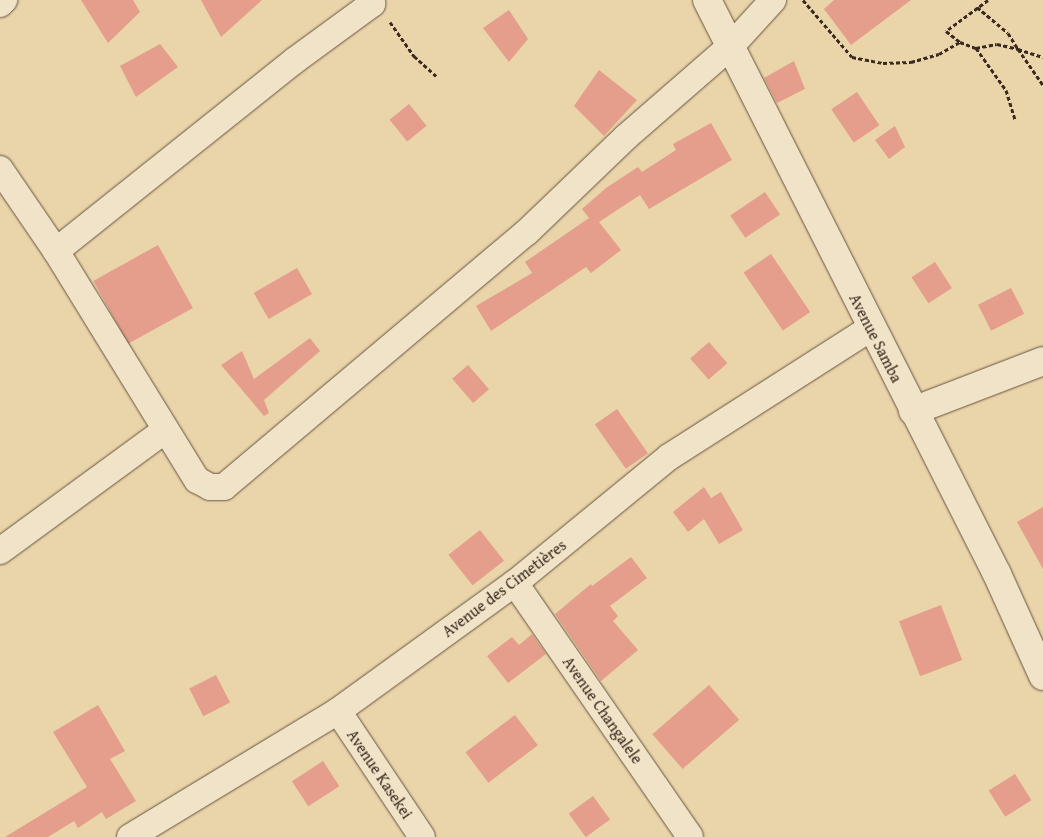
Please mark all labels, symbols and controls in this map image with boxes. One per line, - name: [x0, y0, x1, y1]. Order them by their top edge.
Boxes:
- street label: Avenue Samba: [845, 290, 907, 386]
- street label: Avenue des Cimetières: [438, 535, 570, 641]
- street label: Avenue Changalele: [559, 653, 647, 767]
- street label: Avenue Kasekei: [343, 726, 417, 822]

